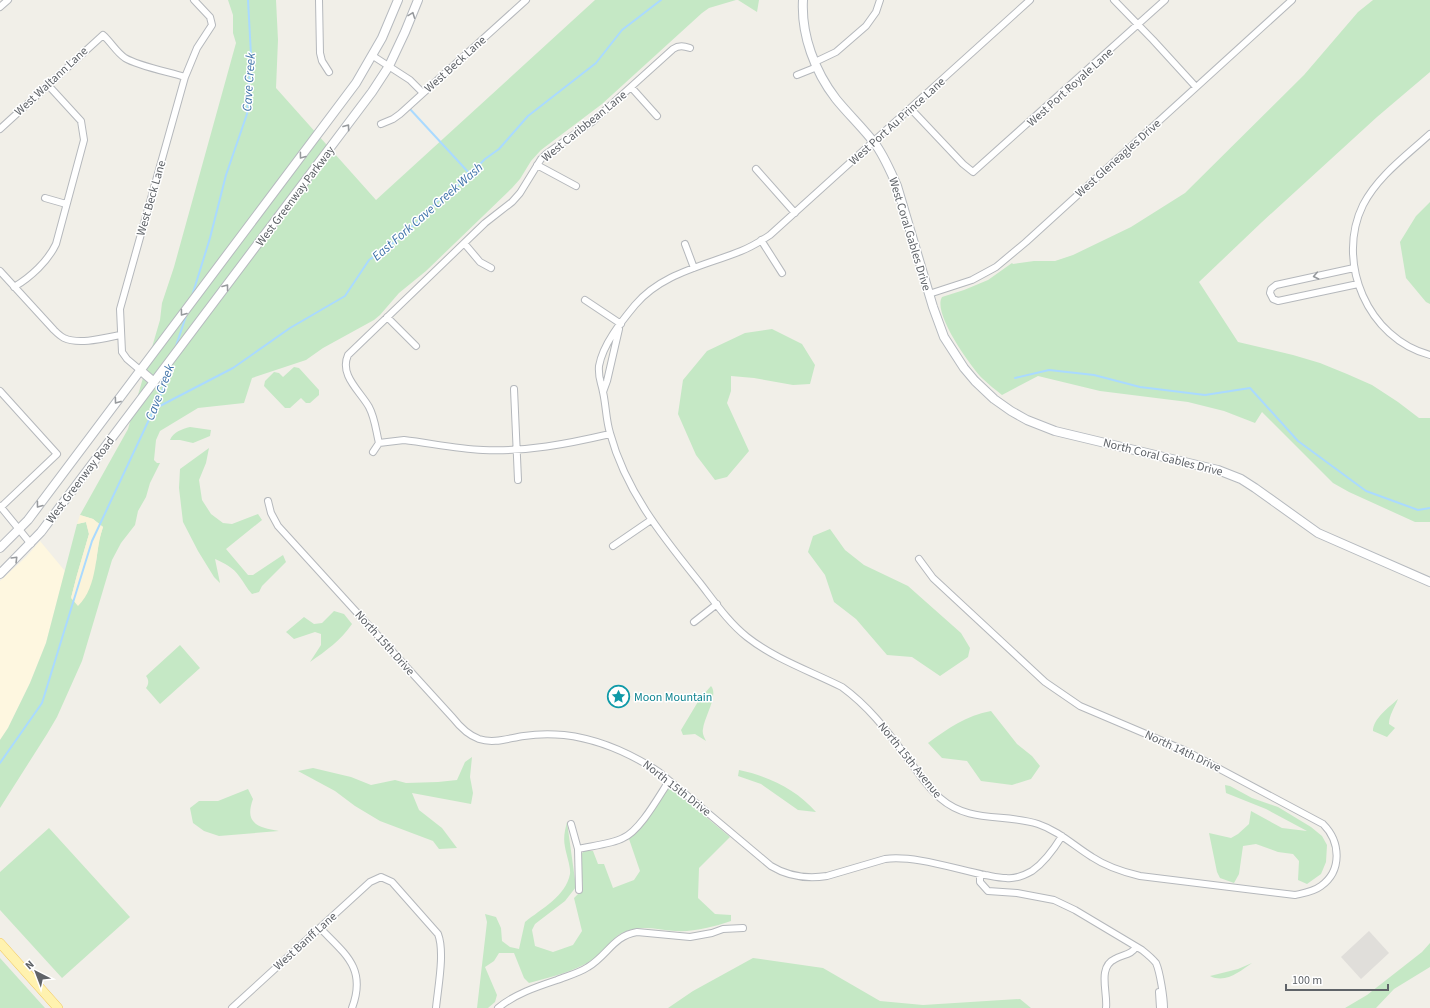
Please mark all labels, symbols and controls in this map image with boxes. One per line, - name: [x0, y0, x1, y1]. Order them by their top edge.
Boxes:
- one-way arrow: [407, 12, 415, 19]
- street label: West Beck Lane: [421, 32, 490, 97]
- street label: West Waltann Lane: [11, 43, 92, 120]
- street label: West Port Royale Lane: [1024, 44, 1117, 131]
- water label: Cave Creek: [238, 51, 260, 112]
- street label: West Port Au Prince Lane: [846, 74, 949, 169]
- street label: West Caribbean Lane: [538, 87, 631, 166]
- street label: West Gleneagles Drive: [1072, 115, 1165, 201]
- one-way arrow: [342, 125, 349, 132]
- street label: West Greenway Parkway: [252, 142, 339, 250]
- one-way arrow: [299, 152, 306, 159]
- street label: West Beck Lane: [133, 158, 170, 238]
- water label: East Fork Cave Creek Wash: [368, 158, 487, 265]
- street label: West Coral Gables Drive: [884, 175, 935, 293]
- one-way arrow: [1313, 272, 1319, 280]
- one-way arrow: [221, 284, 228, 291]
- one-way arrow: [181, 309, 188, 316]
- water label: Cave Creek: [141, 361, 179, 423]
- one-way arrow: [114, 397, 122, 404]
- street label: West Greenway Road: [42, 433, 119, 527]
- street label: North Coral Gables Drive: [1101, 434, 1225, 481]
- one-way arrow: [36, 501, 44, 508]
- one-way arrow: [10, 556, 18, 564]
- street label: North 15th Drive: [351, 607, 419, 680]
- place icon: Moon Mountain: [605, 684, 631, 710]
- place label: Moon Mountain: [634, 689, 712, 706]
- street label: North 15th Avenue: [874, 719, 946, 802]
- street label: North 14th Drive: [1142, 726, 1224, 777]
- street label: North 15th Drive: [639, 756, 714, 820]
- street label: West Banff Lane: [270, 908, 341, 974]
- north arrow: [16, 952, 56, 992]
- text: N: [22, 957, 37, 973]
- scale bar: [1286, 966, 1388, 992]
- text: 100 m: [1292, 972, 1322, 989]

